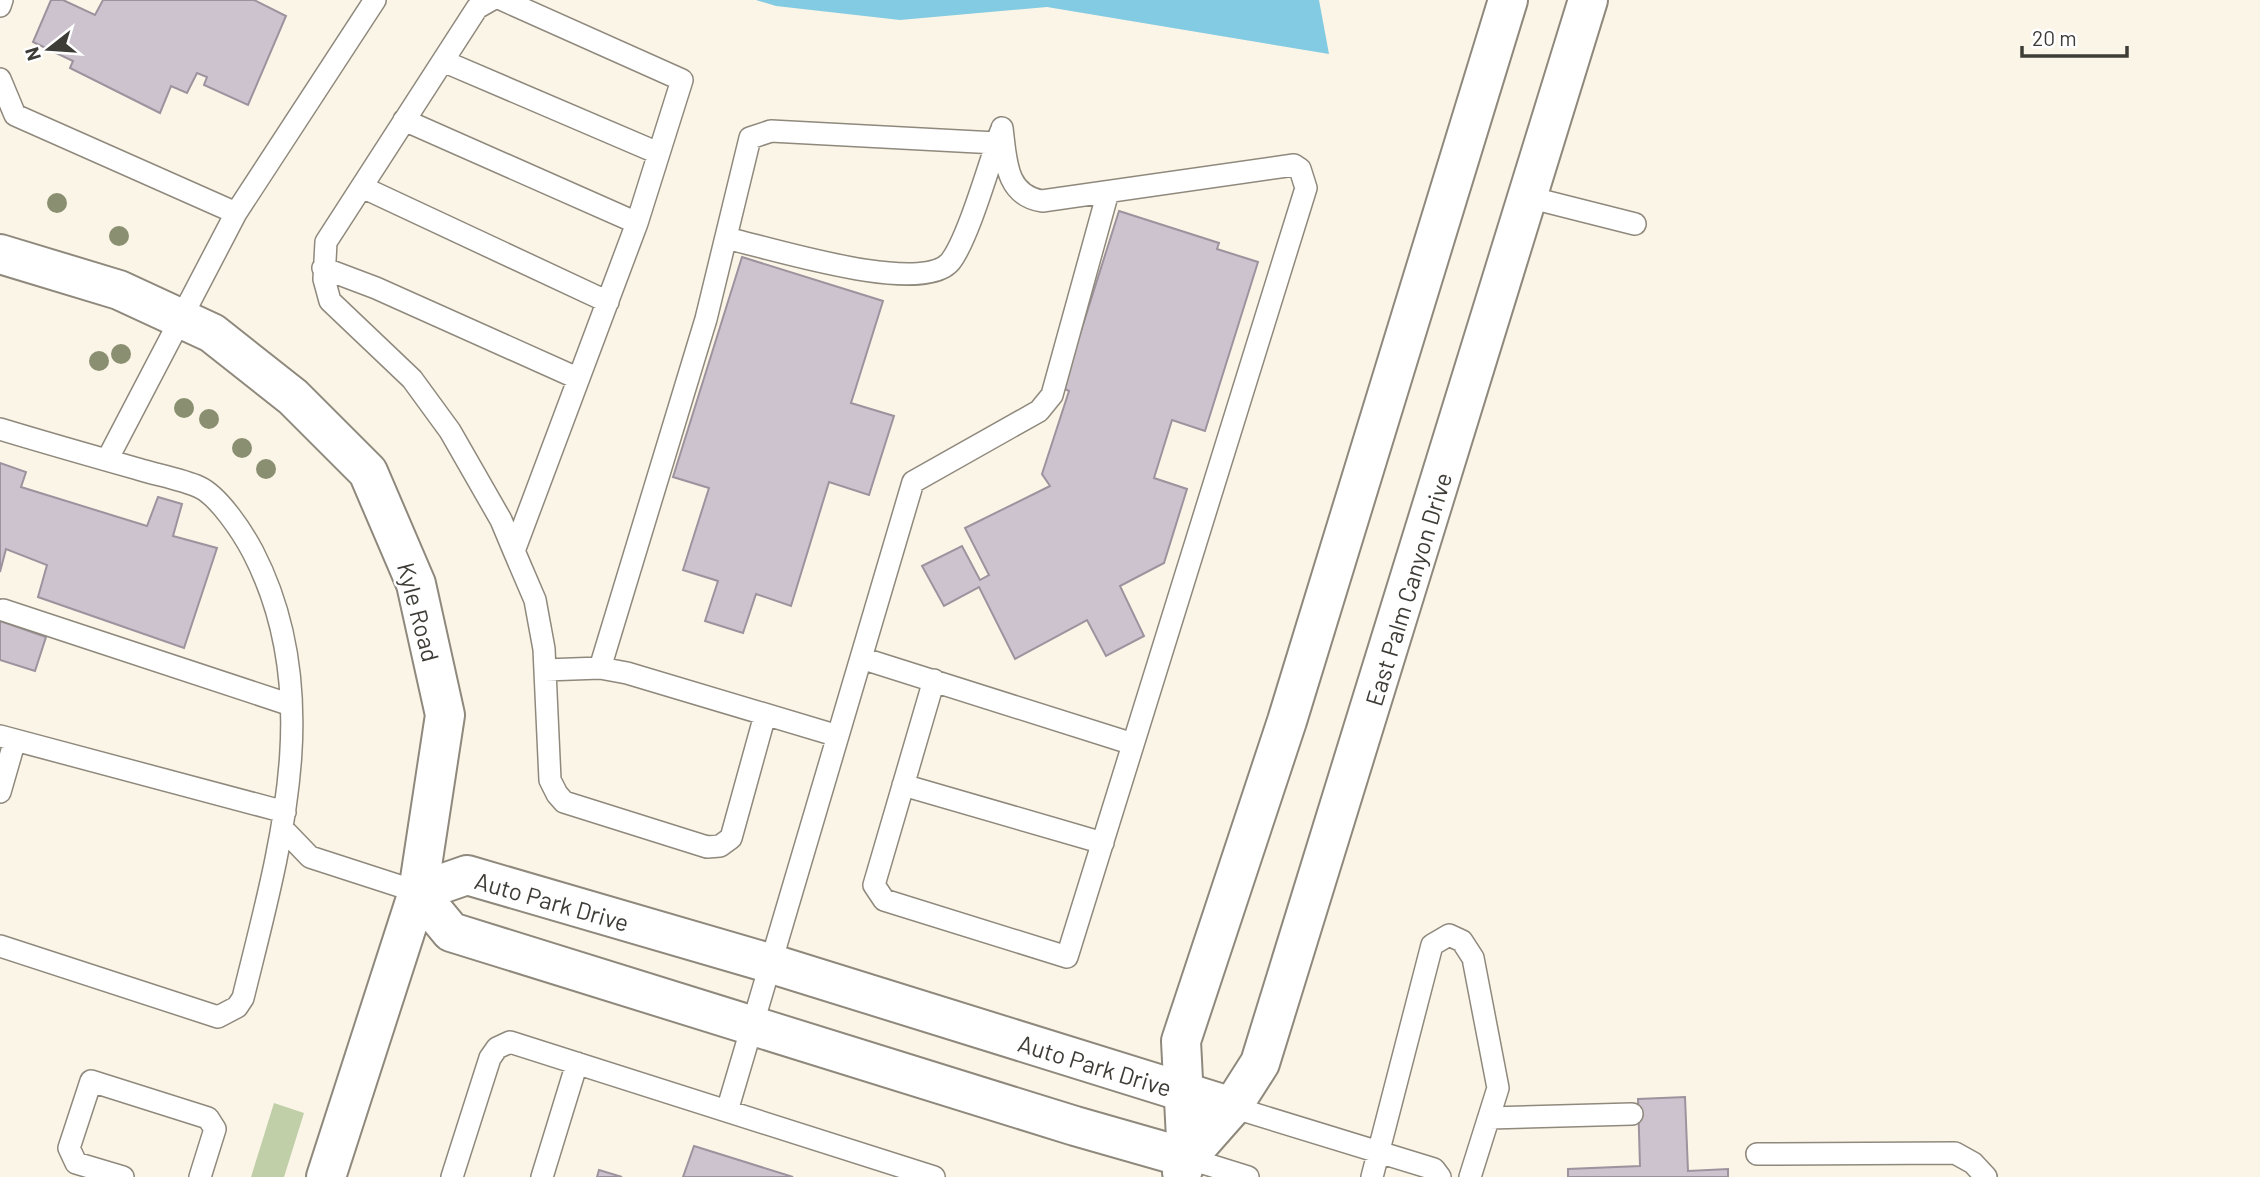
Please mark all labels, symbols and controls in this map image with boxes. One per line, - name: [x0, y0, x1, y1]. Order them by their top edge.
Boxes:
- north arrow: [14, 14, 84, 84]
- scale bar: [2022, 14, 2127, 58]
- text: 20 m: [2032, 25, 2077, 50]
- text: N: [19, 45, 45, 64]
- street label: East Palm Canyon Drive: [1359, 469, 1457, 709]
- street label: Kyle Road: [392, 559, 446, 665]
- street label: Auto Park Drive: [472, 865, 632, 937]
- street label: Auto Park Drive: [1015, 1028, 1175, 1102]

